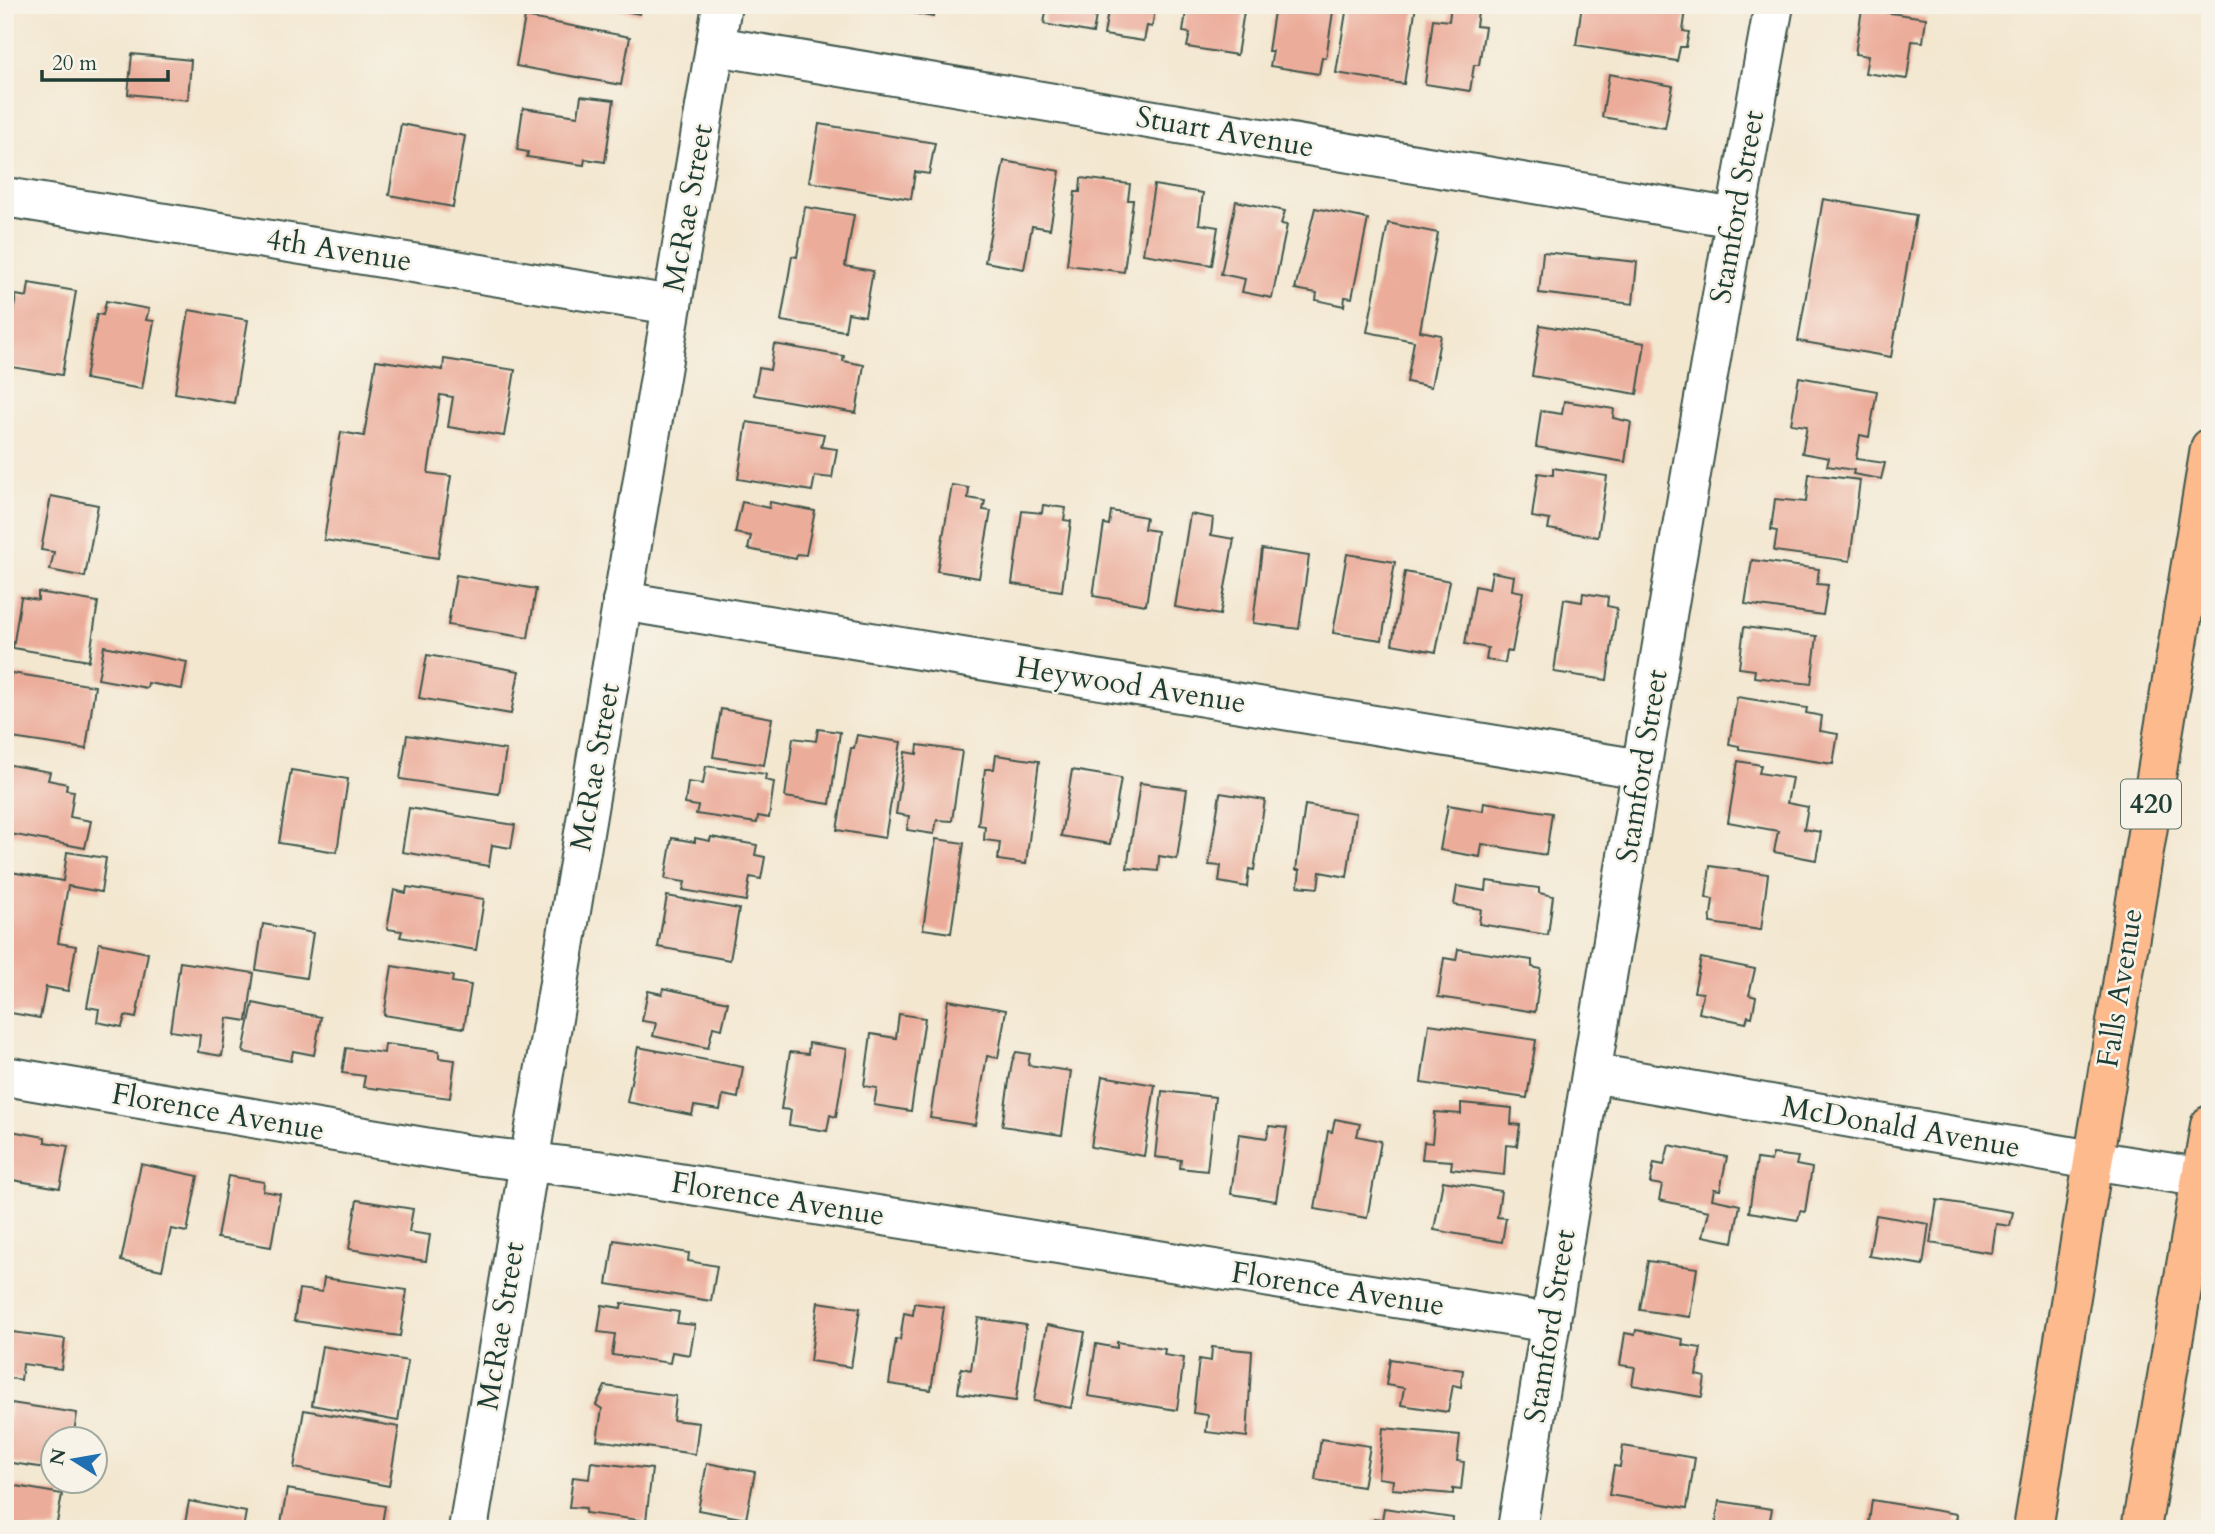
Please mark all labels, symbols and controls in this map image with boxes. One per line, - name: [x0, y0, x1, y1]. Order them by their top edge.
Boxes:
- scale bar: [42, 38, 168, 82]
- text: 20 m: [52, 49, 97, 78]
- street label: Stuart Avenue: [1133, 96, 1317, 168]
- street label: Stamford Street: [1700, 107, 1774, 307]
- street label: McRae Street: [653, 120, 723, 295]
- street label: 4th Avenue: [263, 218, 415, 282]
- street label: Heywood Avenue: [1013, 647, 1249, 723]
- street label: Stamford Street: [1606, 666, 1678, 866]
- street label: McRae Street: [560, 679, 630, 854]
- road number: 420: [2121, 780, 2181, 828]
- street label: Falls Avenue: [2087, 905, 2153, 1071]
- street label: Florence Avenue: [108, 1073, 328, 1151]
- street label: McDonald Avenue: [1779, 1086, 2023, 1168]
- street label: Florence Avenue: [669, 1162, 887, 1236]
- street label: Stamford Street: [1514, 1226, 1586, 1426]
- street label: McRae Street: [467, 1239, 535, 1413]
- street label: Florence Avenue: [1229, 1252, 1447, 1326]
- north arrow: [38, 1426, 108, 1496]
- text: N: [44, 1446, 73, 1468]

